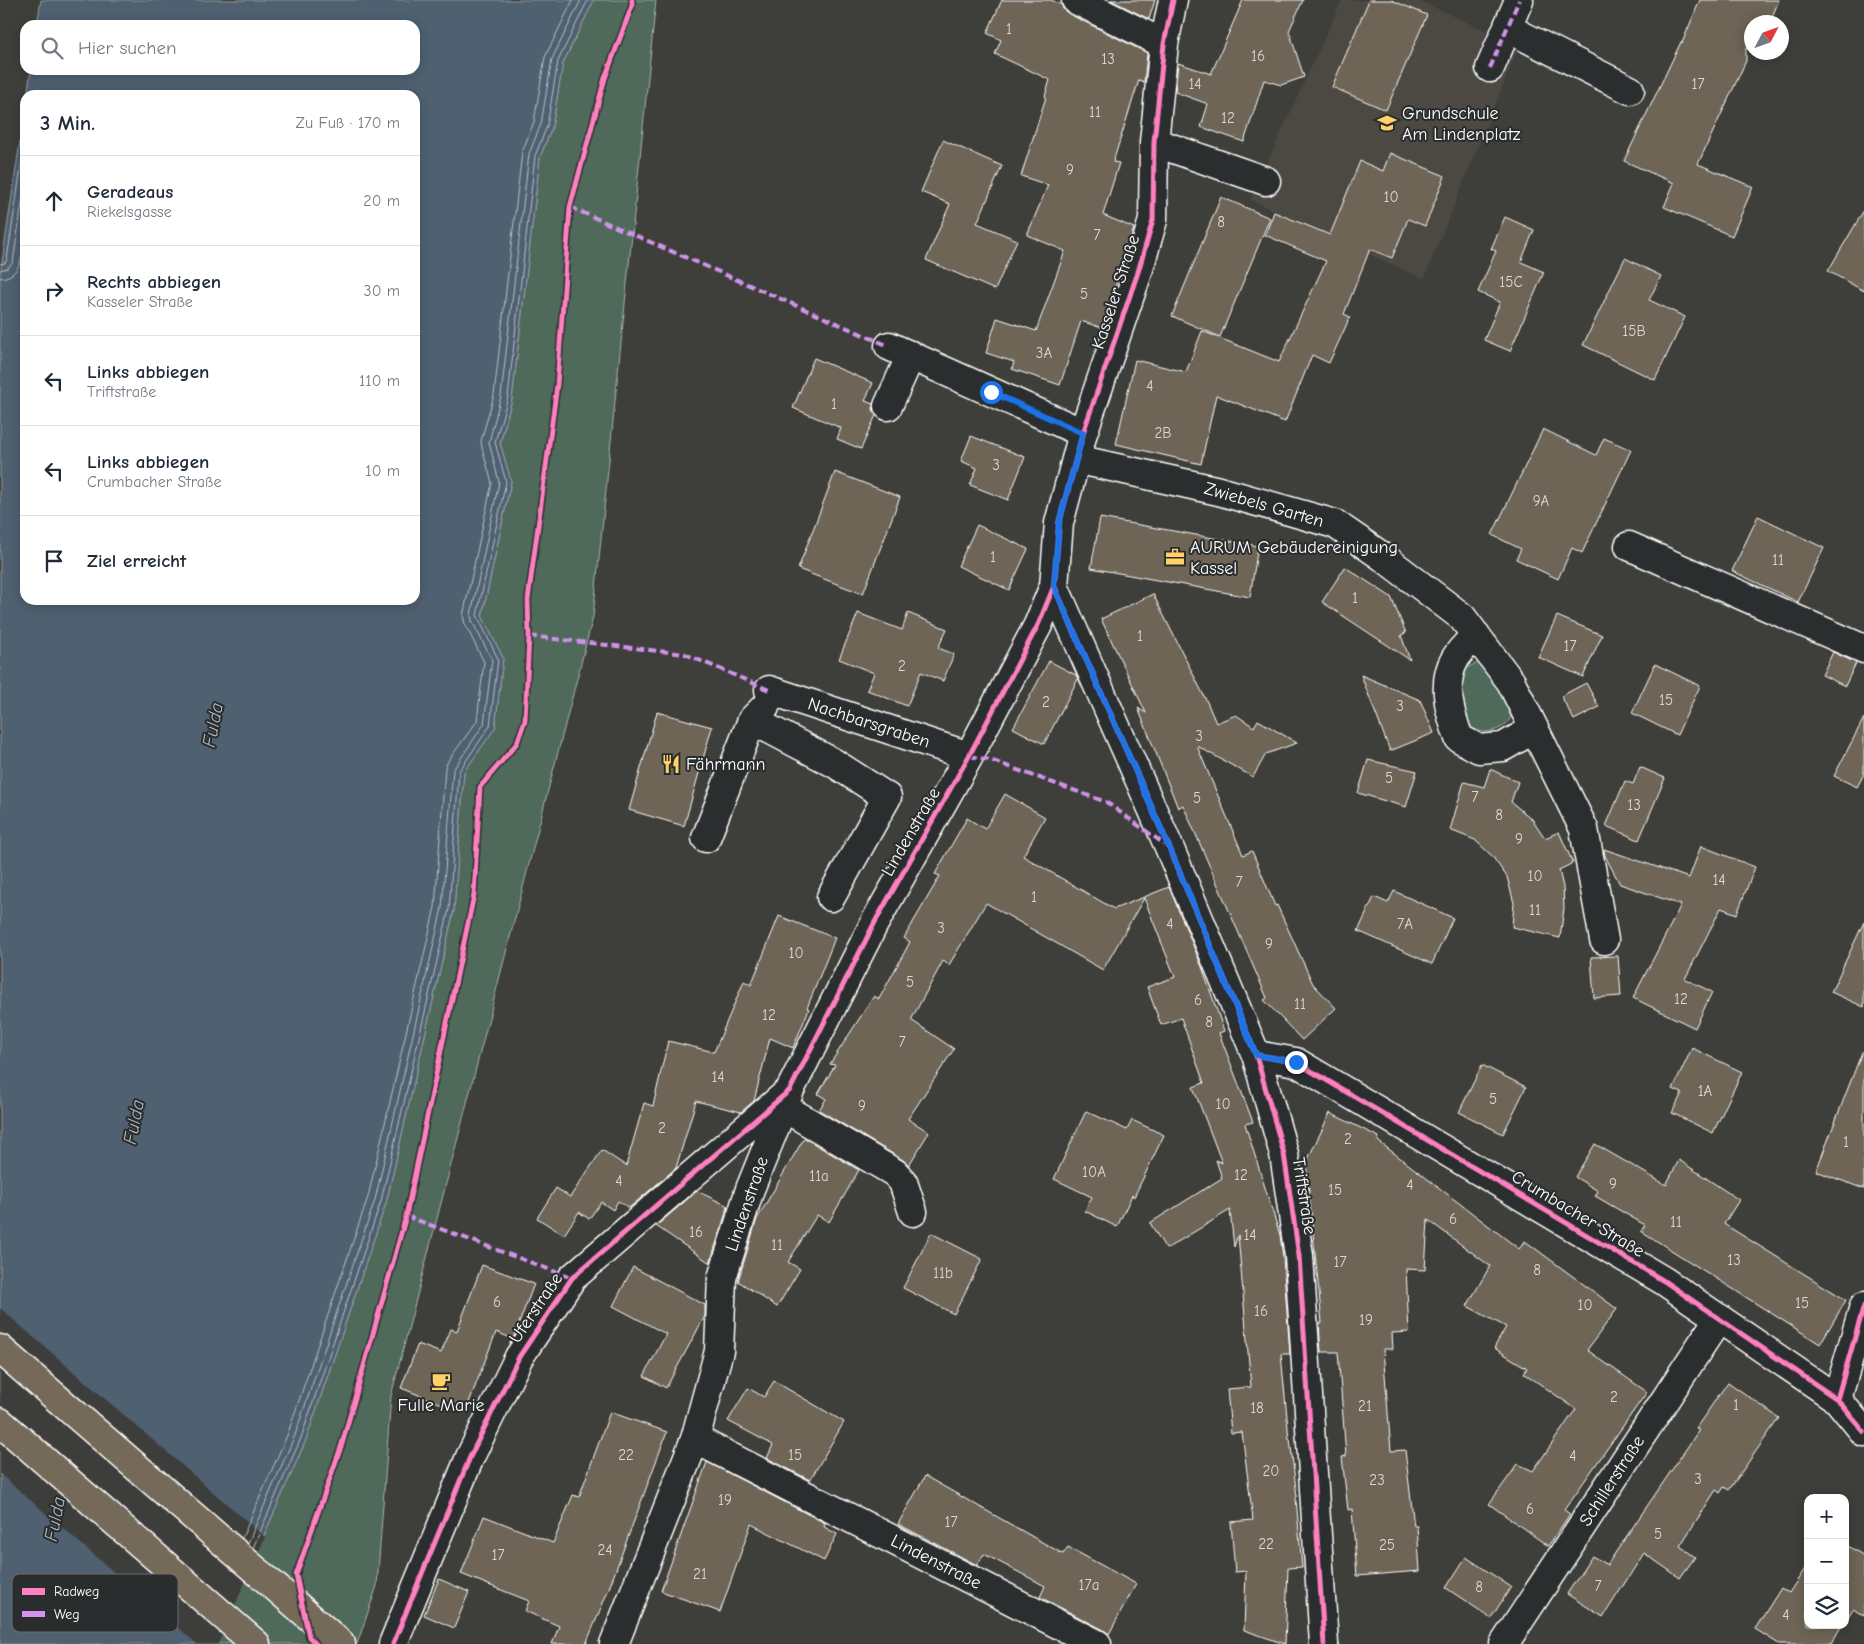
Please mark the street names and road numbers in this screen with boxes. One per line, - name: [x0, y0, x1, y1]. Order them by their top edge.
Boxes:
- street label: Kasseler Straße: [1088, 232, 1144, 352]
- street label: Zwiebels Garten: [1202, 478, 1326, 532]
- street label: Nachbarsgraben: [805, 693, 933, 753]
- street label: Lindenstraße: [877, 784, 945, 880]
- street label: Lindenstraße: [721, 1154, 773, 1254]
- street label: Triftstraße: [1288, 1156, 1320, 1236]
- street label: Crumbacher Straße: [1508, 1166, 1648, 1262]
- street label: Uferstraße: [505, 1269, 567, 1347]
- street label: Schillerstraße: [1575, 1432, 1649, 1530]
- street label: Lindenstraße: [887, 1530, 985, 1594]

